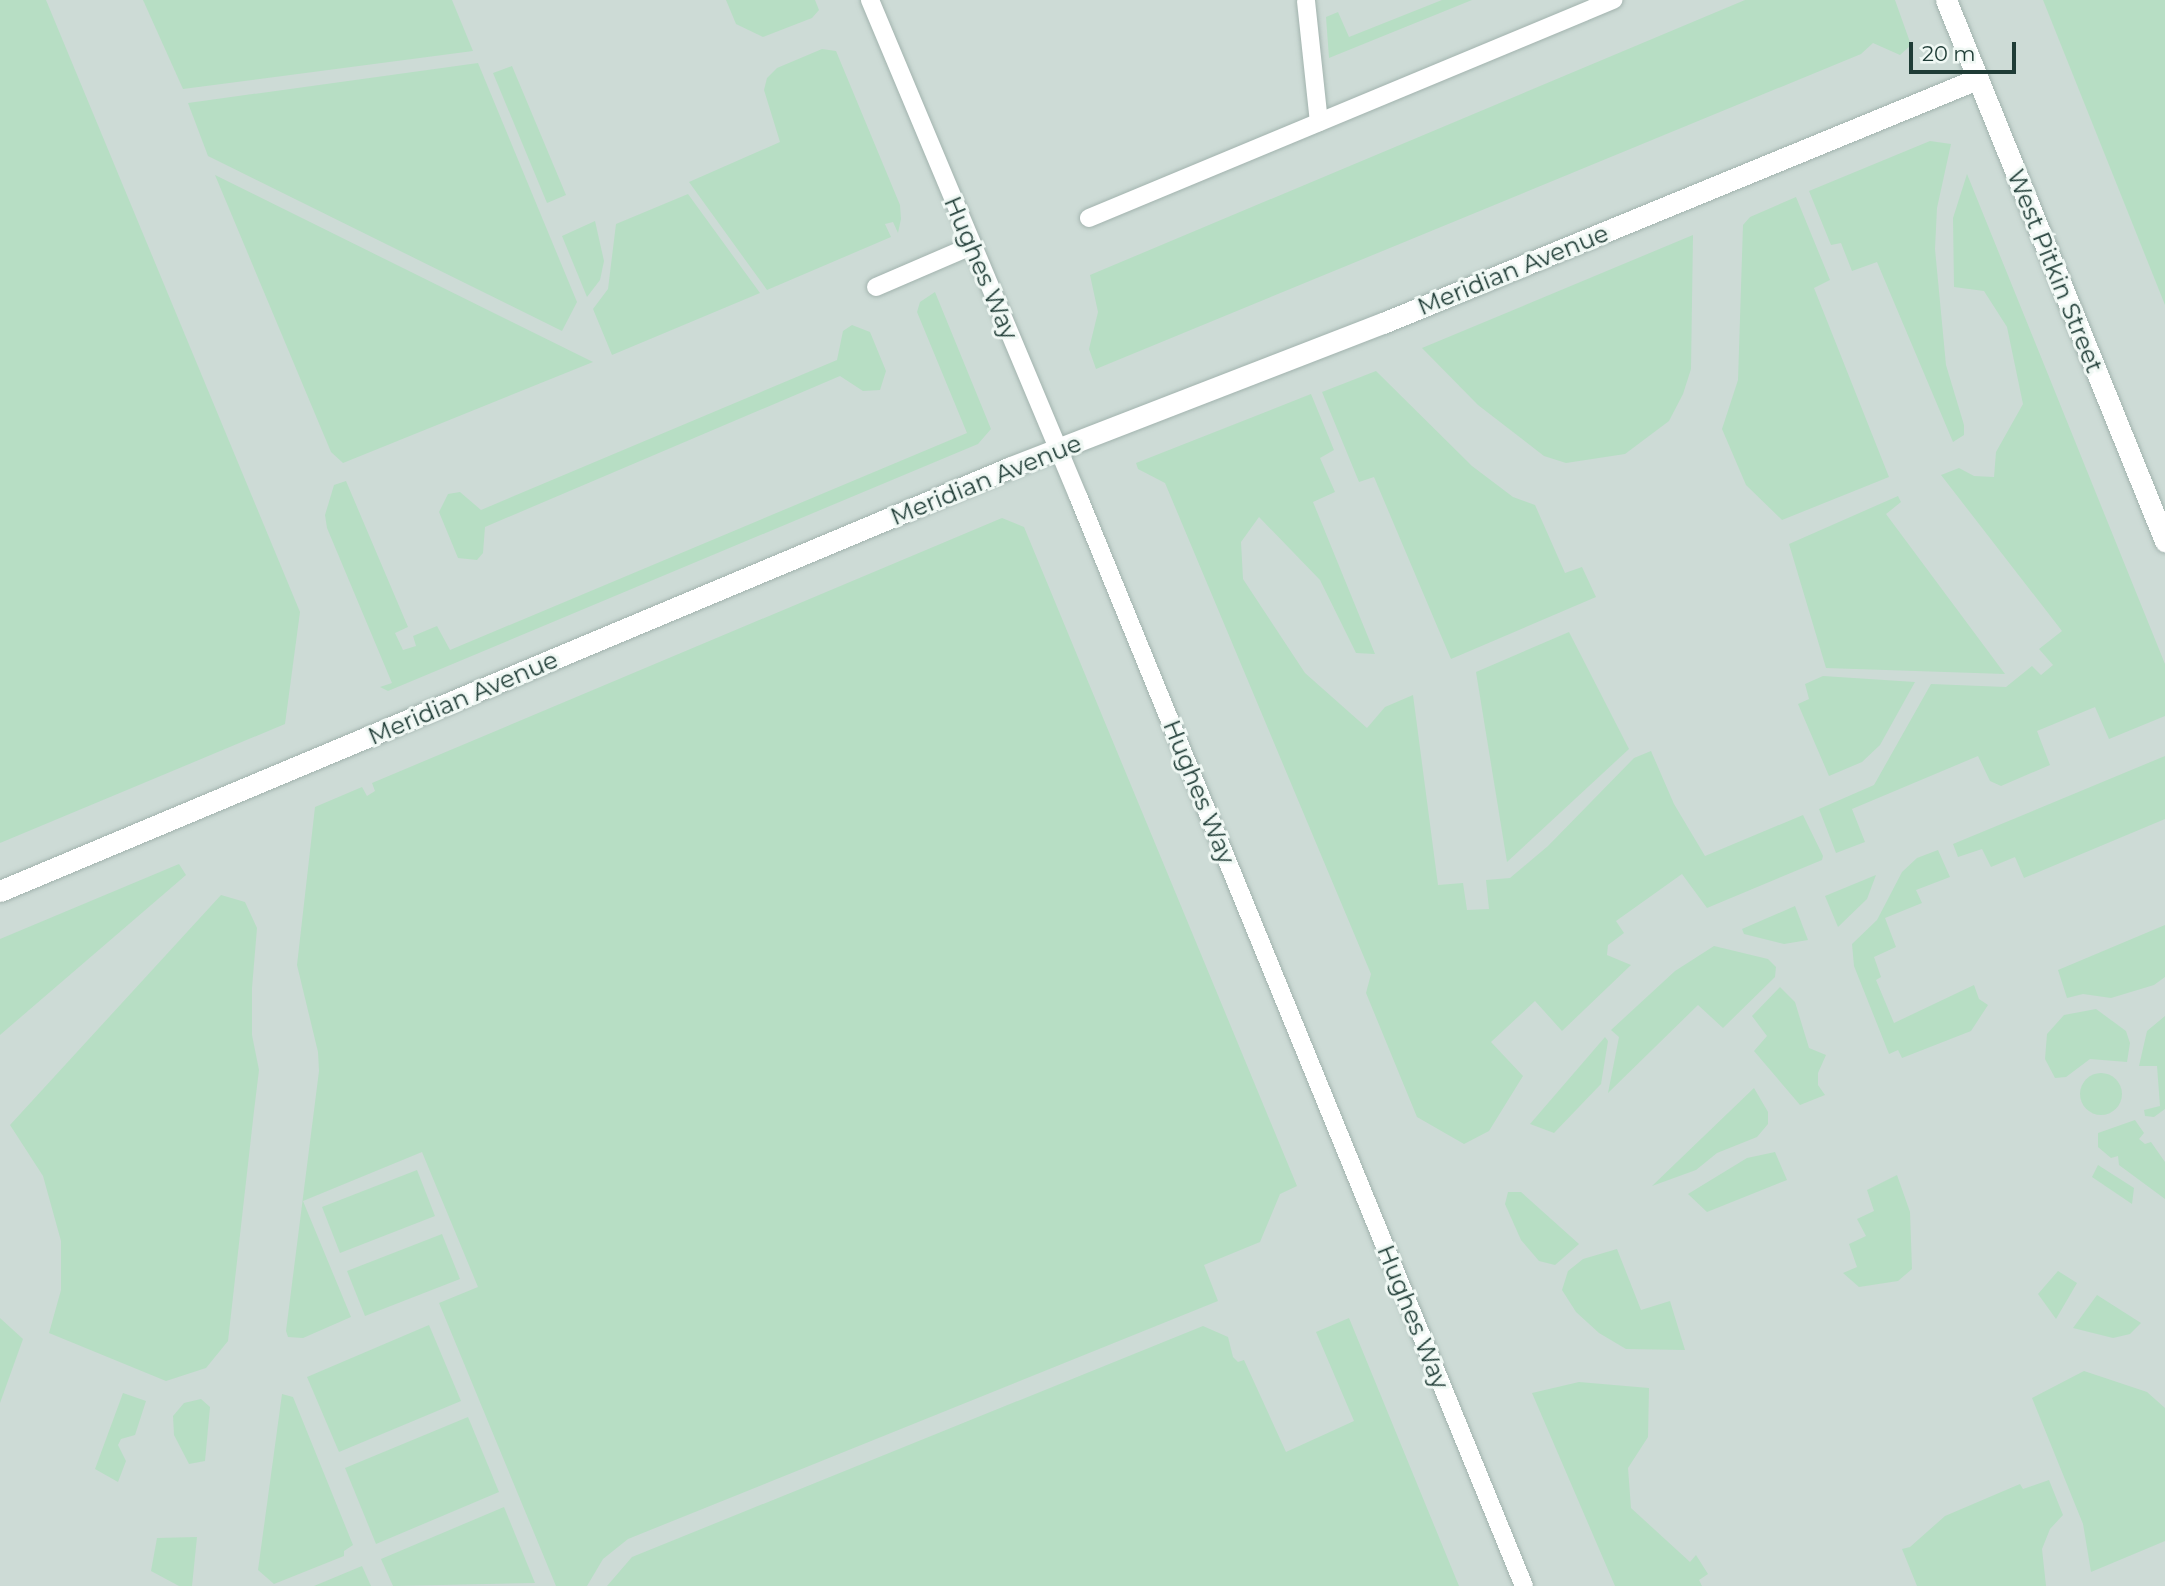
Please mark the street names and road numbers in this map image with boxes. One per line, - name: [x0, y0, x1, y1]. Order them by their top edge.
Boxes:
- street label: West Pitkin Street: [2001, 165, 2109, 377]
- street label: Hughes Way: [938, 192, 1024, 344]
- street label: Meridian Avenue: [1413, 219, 1613, 321]
- street label: Meridian Avenue: [886, 429, 1086, 531]
- street label: Meridian Avenue: [364, 645, 562, 751]
- street label: Hughes Way: [1157, 716, 1241, 868]
- street label: Hughes Way: [1371, 1241, 1455, 1393]

